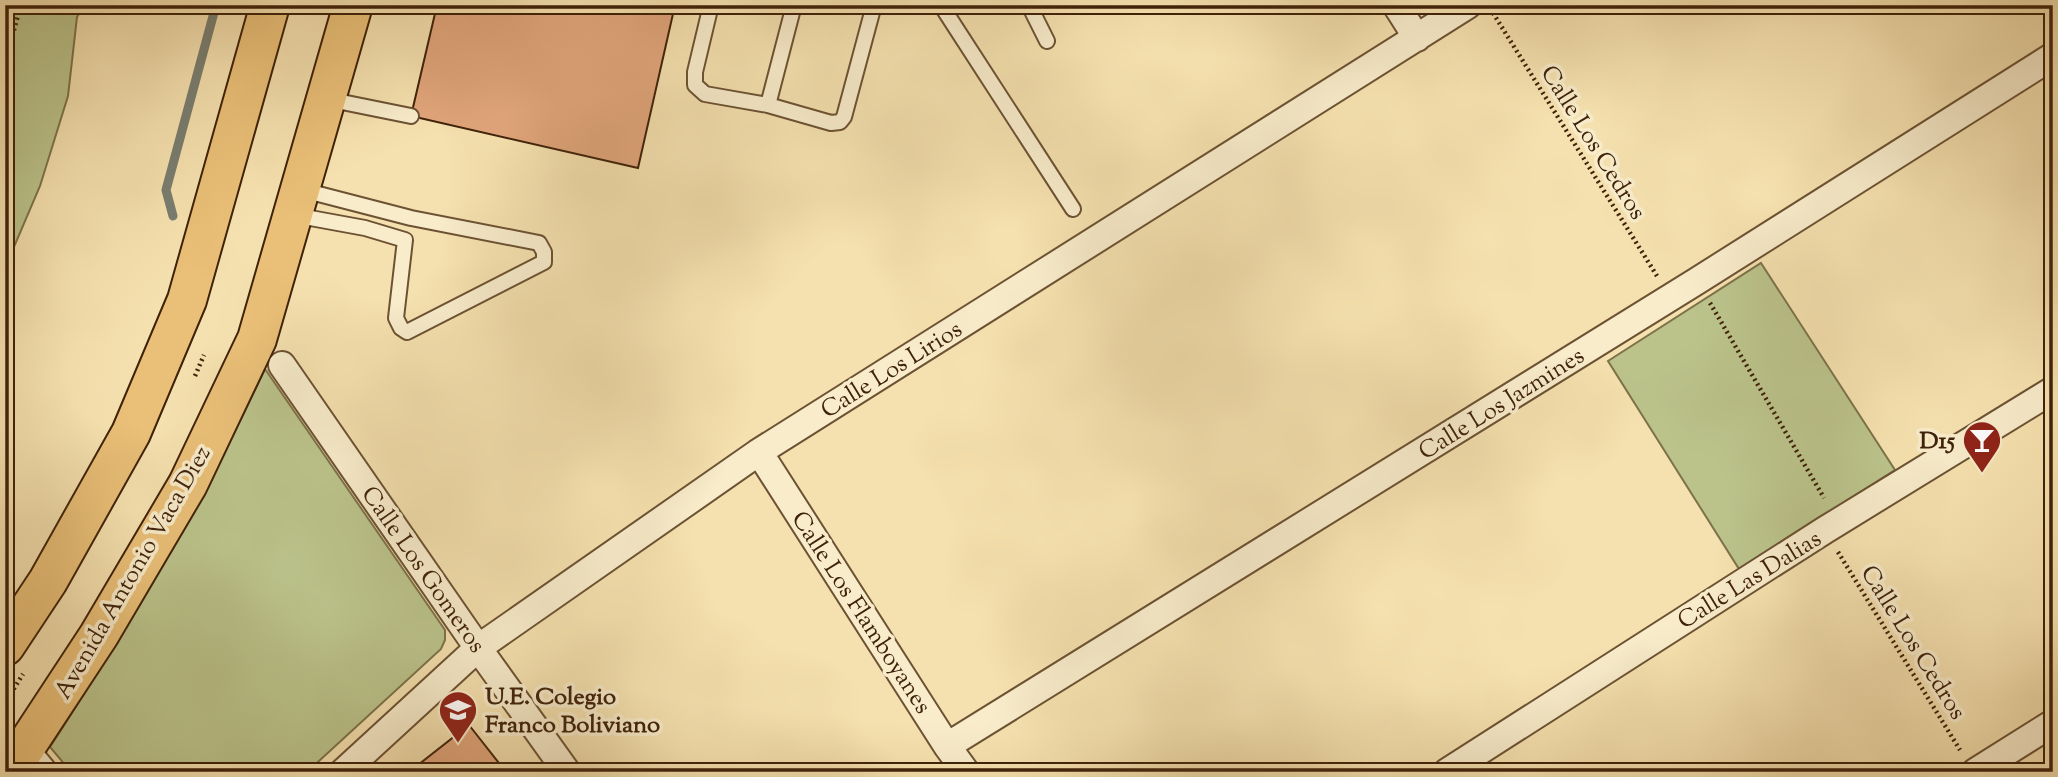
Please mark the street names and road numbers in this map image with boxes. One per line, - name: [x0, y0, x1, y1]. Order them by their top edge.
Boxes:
- street label: Calle Los Cedros: [1531, 59, 1653, 227]
- street label: Calle Los Lirios: [815, 314, 969, 428]
- street label: Calle Los Jazmines: [1412, 340, 1592, 469]
- street label: Avenida Antonio Vaca Diez: [47, 440, 220, 706]
- street label: Calle Los Gomeros: [352, 480, 493, 660]
- street label: Calle Los Flamboyanes: [782, 505, 939, 721]
- street label: Calle Las Dalias: [1672, 523, 1828, 638]
- street label: Calle Los Cedros: [1851, 559, 1973, 727]

